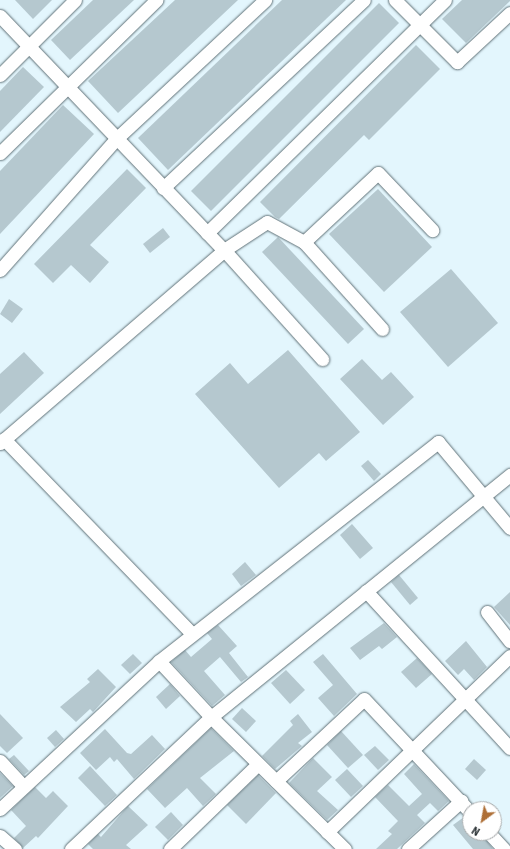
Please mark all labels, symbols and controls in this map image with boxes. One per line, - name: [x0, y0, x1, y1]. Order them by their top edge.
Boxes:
- north arrow: [462, 801, 502, 841]
- text: N: [469, 822, 483, 839]

